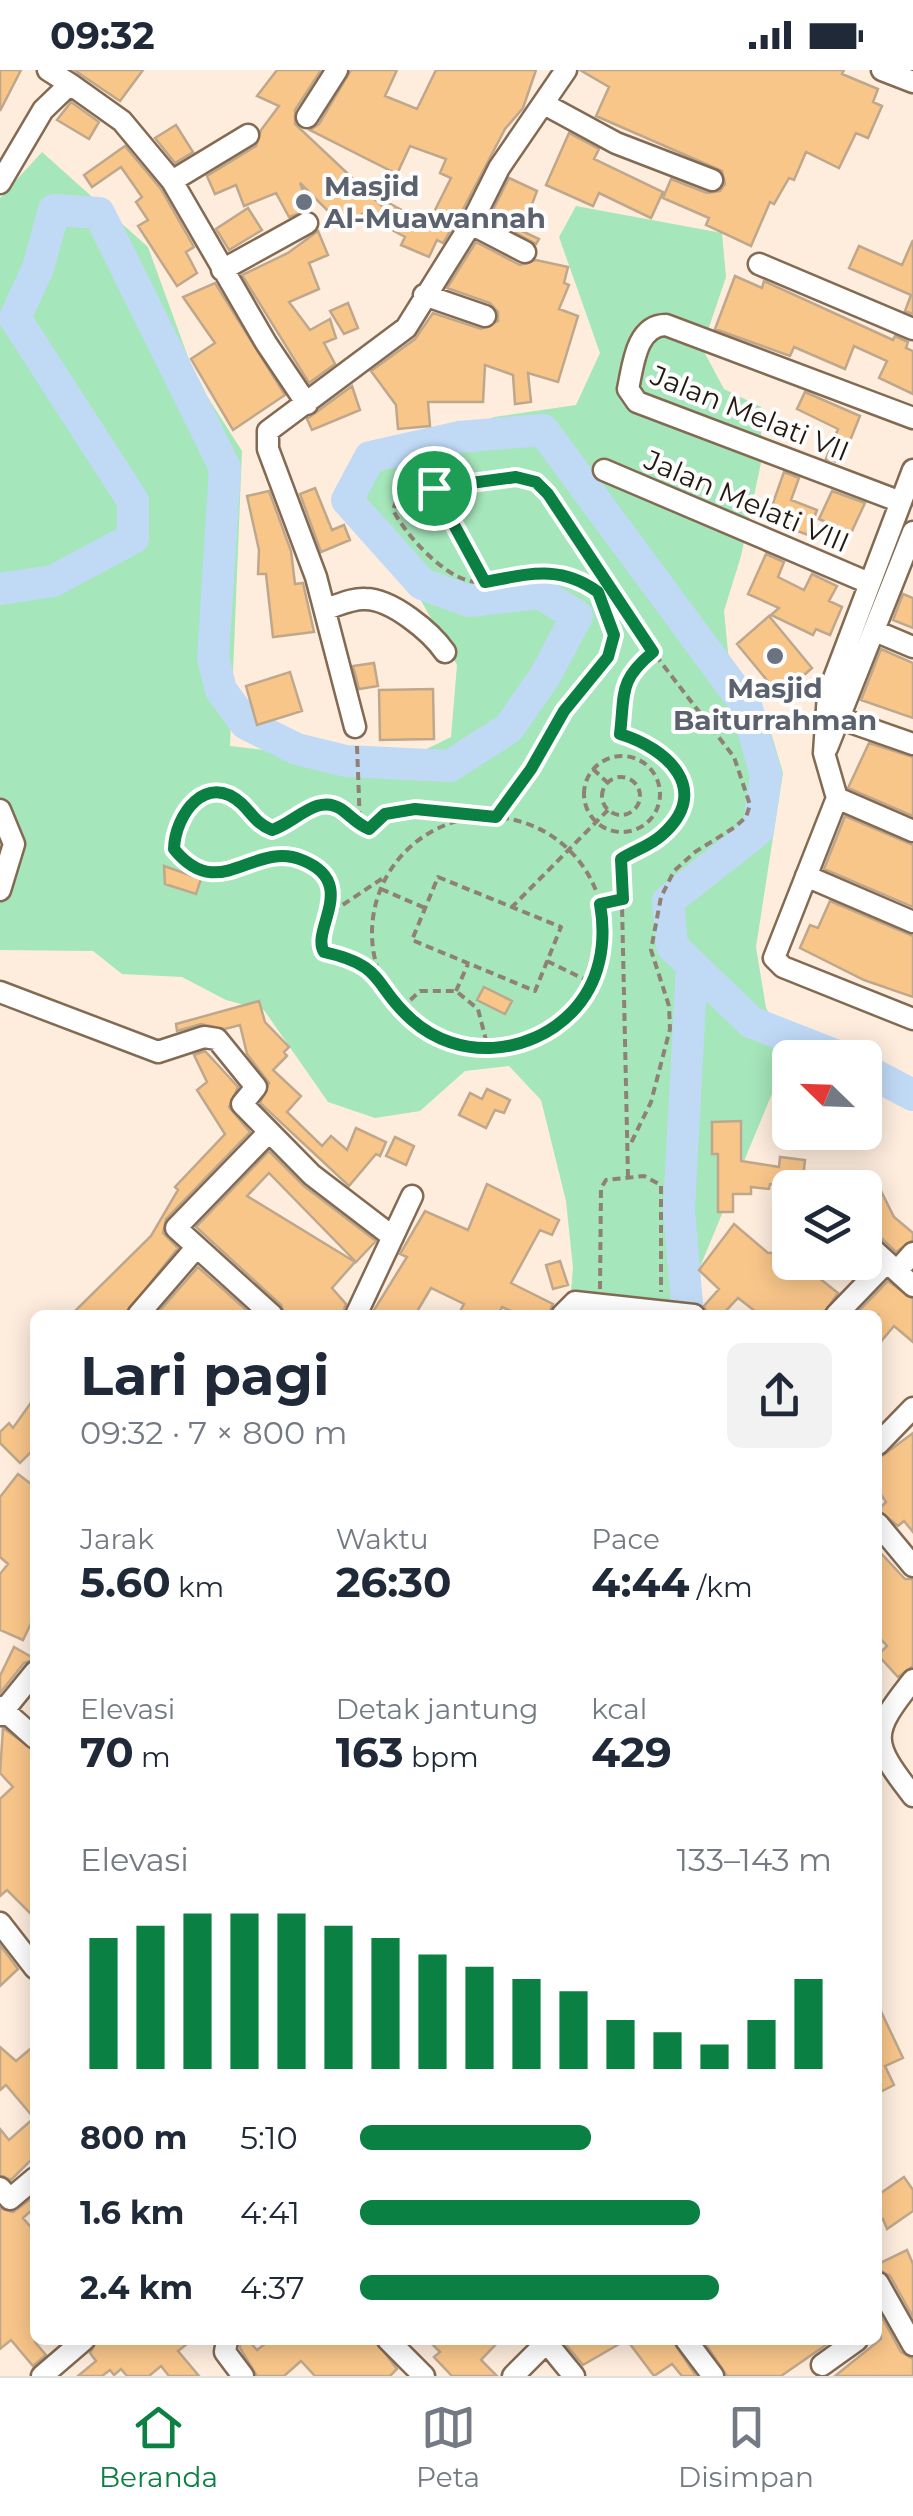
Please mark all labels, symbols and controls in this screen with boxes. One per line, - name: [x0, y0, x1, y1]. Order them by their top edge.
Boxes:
- text: 09:32: [50, 12, 155, 59]
- place label: Masjid Al-Muawannah: [323, 169, 546, 235]
- marker: Masjid Al-Muawannah: [293, 191, 315, 213]
- street label: Jalan Melati VII: [645, 357, 854, 468]
- street label: Jalan Melati VIII: [638, 442, 855, 559]
- pin: [392, 446, 477, 531]
- icon: arrive: [407, 461, 462, 516]
- marker: Masjid Baiturrahman: [764, 645, 786, 667]
- place label: Masjid Baiturrahman: [673, 671, 877, 737]
- north arrow: [772, 1040, 882, 1150]
- map controls: [772, 1040, 882, 1280]
- button: layers: [772, 1170, 882, 1280]
- text: Lari pagi: [80, 1342, 330, 1409]
- button: share: [727, 1343, 832, 1448]
- text: 09:32 · 7 × 800 m: [80, 1413, 348, 1452]
- text: Jarak: [80, 1522, 154, 1556]
- text: Waktu: [336, 1522, 429, 1556]
- text: Pace: [591, 1522, 660, 1556]
- text: 5.60: [80, 1556, 171, 1608]
- text: 26:30: [336, 1556, 452, 1608]
- text: 4:44: [591, 1556, 690, 1608]
- text: km: [171, 1570, 224, 1604]
- text: /km: [690, 1570, 753, 1604]
- text: Elevasi: [80, 1692, 175, 1726]
- text: Detak jantung: [336, 1692, 539, 1726]
- text: kcal: [591, 1692, 647, 1726]
- text: 70: [80, 1726, 134, 1778]
- text: 163: [336, 1726, 404, 1778]
- text: 429: [591, 1726, 672, 1778]
- text: m: [134, 1740, 171, 1774]
- text: bpm: [404, 1740, 479, 1774]
- text: Elevasi: [80, 1840, 189, 1879]
- text: 133–143 m: [676, 1840, 832, 1879]
- text: 800 m: [80, 2118, 187, 2157]
- text: 5:10: [240, 2118, 298, 2157]
- text: 1.6 km: [80, 2193, 184, 2232]
- text: 4:41: [240, 2193, 300, 2232]
- text: 2.4 km: [80, 2268, 193, 2307]
- text: 4:37: [240, 2268, 305, 2307]
- tab: Beranda: [99, 2400, 218, 2494]
- tab: Peta: [416, 2400, 480, 2494]
- tab: Disimpan: [678, 2400, 814, 2494]

